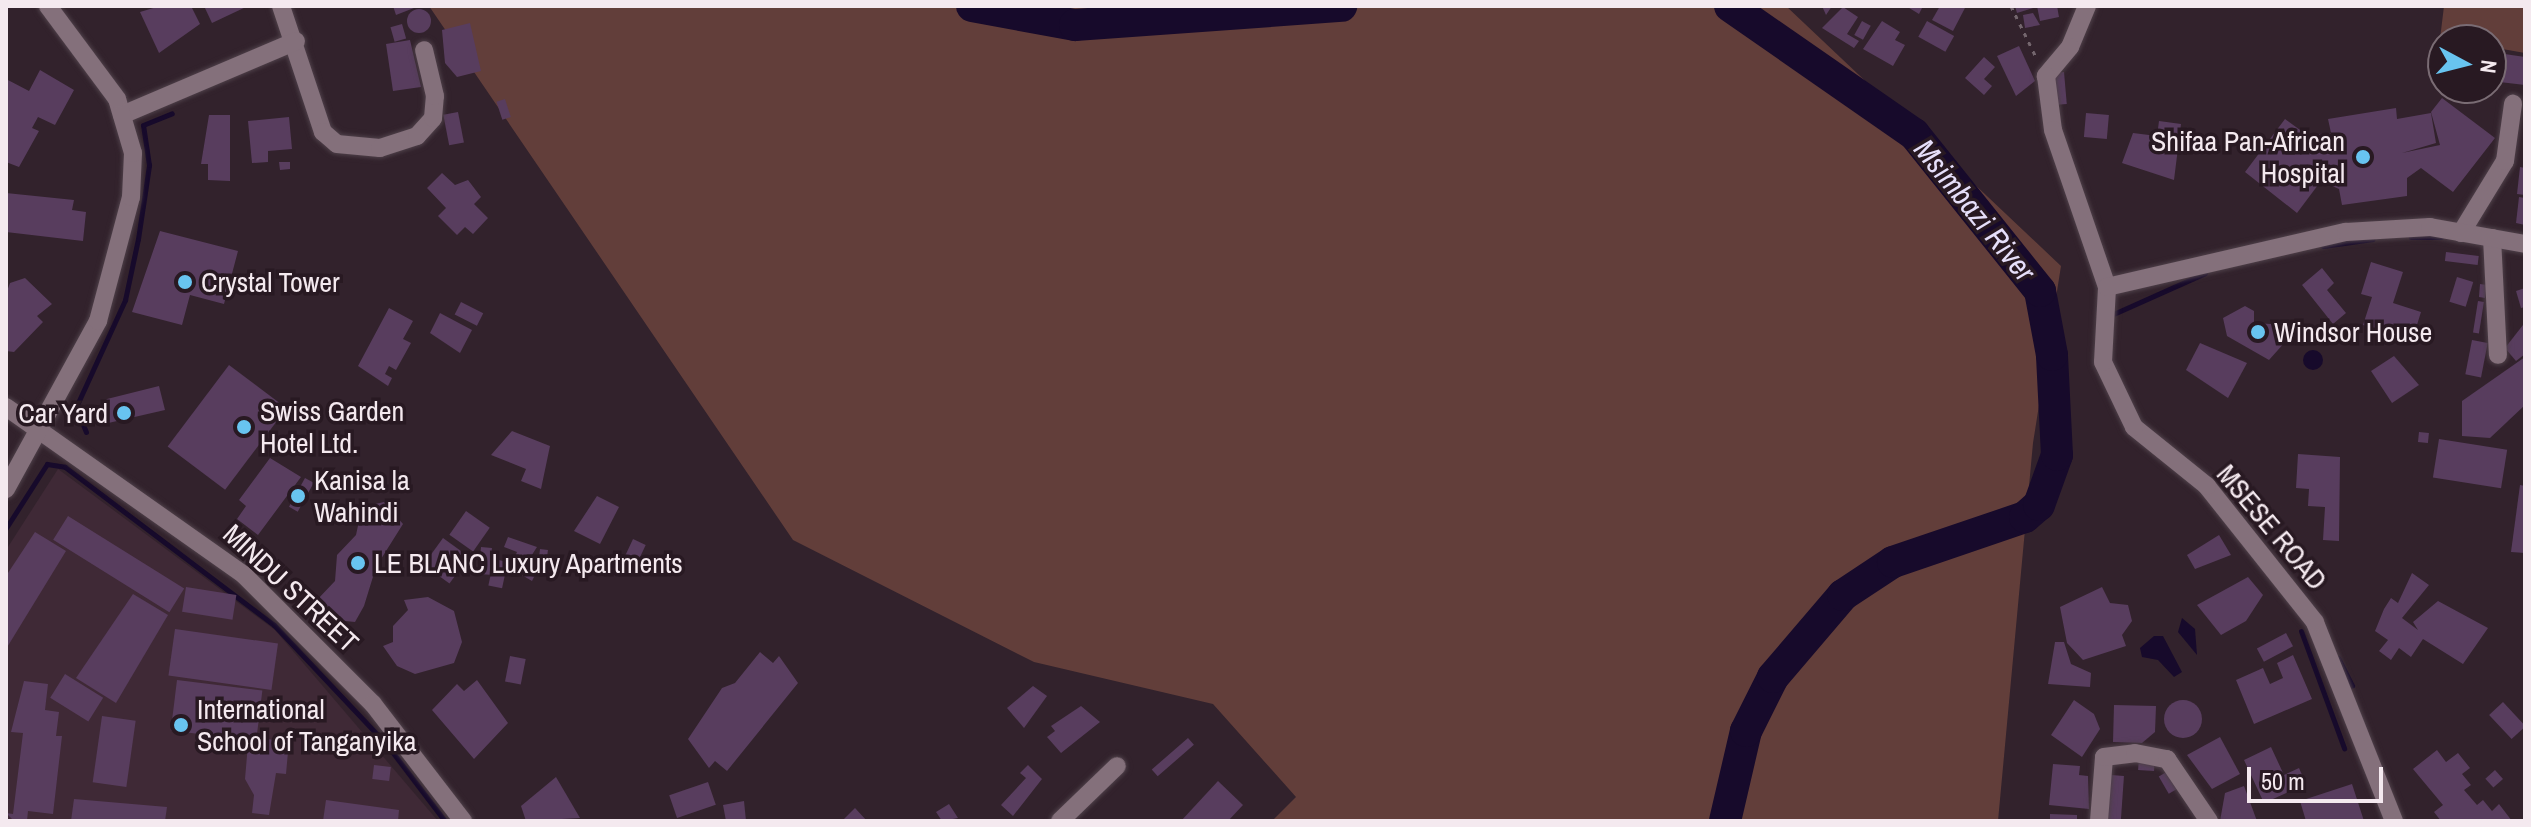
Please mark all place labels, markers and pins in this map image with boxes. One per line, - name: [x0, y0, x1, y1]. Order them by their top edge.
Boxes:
- place label: Shifaa Pan-African Hospital: [2151, 124, 2345, 190]
- marker: Shifaa Pan-African Hospital: [2352, 146, 2374, 168]
- place label: Crystal Tower: [201, 265, 340, 299]
- marker: Crystal Tower: [176, 273, 194, 291]
- place label: Windsor House: [2274, 315, 2432, 349]
- marker: Windsor House: [2249, 323, 2267, 341]
- place label: Swiss Garden Hotel Ltd.: [260, 394, 404, 460]
- place label: Car Yard: [18, 396, 108, 430]
- marker: Car Yard: [115, 404, 133, 422]
- marker: Swiss Garden Hotel Ltd.: [235, 418, 253, 436]
- place label: Kanisa la Wahindi: [314, 463, 410, 529]
- marker: Kanisa la Wahindi: [289, 487, 307, 505]
- place label: LE BLANC Luxury Apartments: [374, 546, 684, 580]
- marker: LE BLANC Luxury Apartments: [349, 554, 367, 572]
- place label: International School of Tanganyika: [197, 692, 417, 758]
- marker: International School of Tanganyika: [172, 716, 190, 734]

